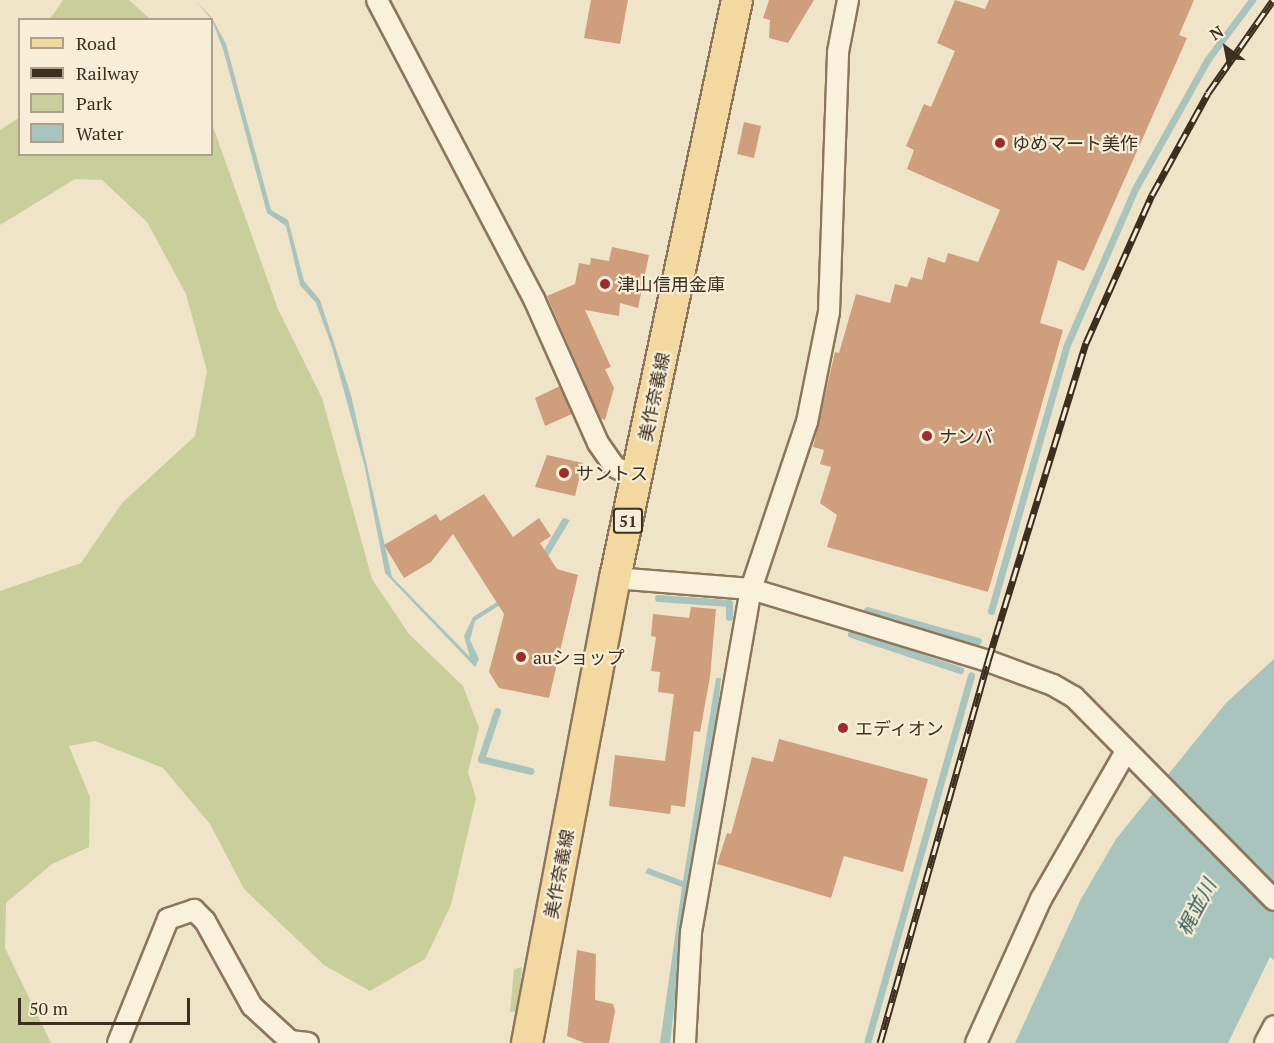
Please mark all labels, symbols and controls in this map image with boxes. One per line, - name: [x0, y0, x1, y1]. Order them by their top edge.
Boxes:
- legend: [18, 18, 213, 156]
- north arrow: [1196, 18, 1256, 78]
- text: N: [1205, 20, 1227, 45]
- text: Road: [76, 31, 116, 55]
- text: Railway: [76, 61, 139, 85]
- text: Park: [76, 91, 112, 115]
- text: Water: [76, 121, 123, 145]
- place label: ゆめマート美作: [1012, 132, 1138, 154]
- marker: ゆめマート美作: [993, 136, 1007, 150]
- place label: 津山信用金庫: [617, 273, 725, 295]
- marker: 津山信用金庫: [598, 277, 612, 291]
- street label: 美作奈義線: [634, 351, 674, 443]
- place label: ナンバ: [939, 425, 993, 447]
- marker: ナンバ: [920, 429, 934, 443]
- place label: サントス: [576, 462, 648, 484]
- marker: サントス: [557, 466, 571, 480]
- road number: 51: [612, 508, 644, 534]
- place label: auショップ: [533, 646, 624, 668]
- marker: auショップ: [514, 650, 528, 664]
- place label: エディオン: [855, 717, 945, 739]
- marker: エディオン: [836, 721, 850, 735]
- street label: 美作奈義線: [540, 828, 578, 920]
- water label: 梶並川: [1171, 875, 1221, 939]
- scale bar: [21, 986, 194, 1024]
- text: 50 m: [29, 996, 68, 1020]

